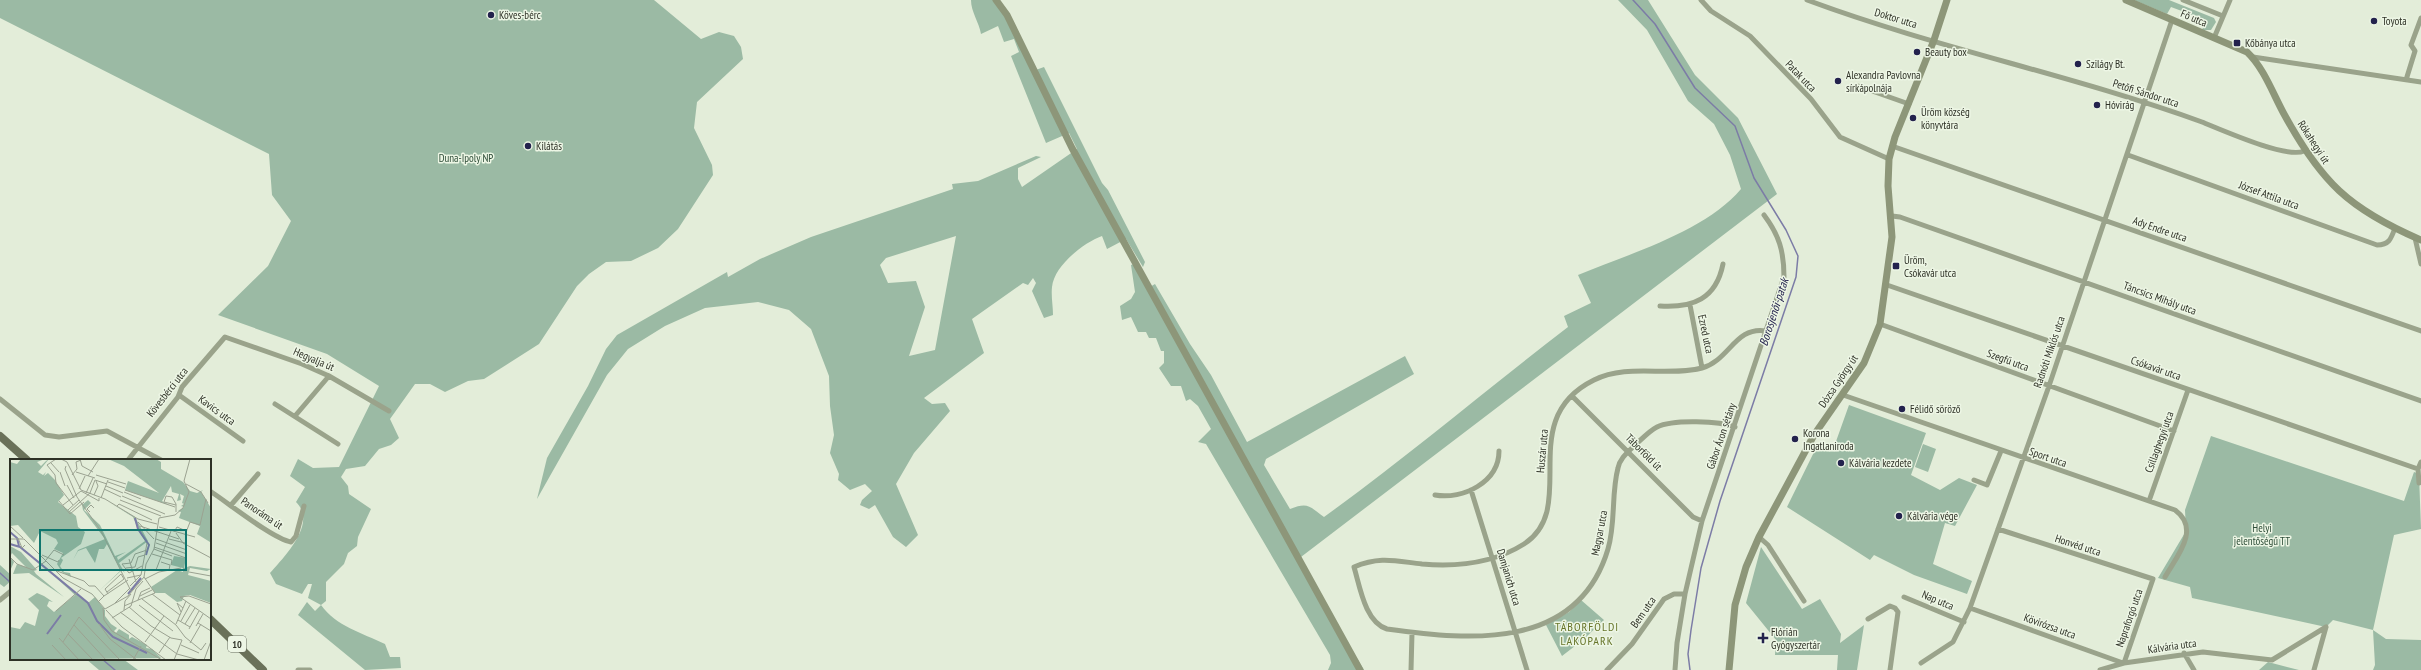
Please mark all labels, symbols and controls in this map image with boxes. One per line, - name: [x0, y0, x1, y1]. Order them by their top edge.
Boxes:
- street label: Doktor utca: [1873, 5, 1919, 31]
- street label: Fő utca: [2179, 6, 2209, 30]
- place label: Köves-bérc: [499, 8, 541, 22]
- marker: Köves-bérc: [486, 10, 496, 20]
- place label: Toyota: [2382, 14, 2407, 28]
- marker: Toyota: [2369, 16, 2379, 26]
- place label: Kőbánya utca: [2245, 36, 2296, 50]
- marker: Kőbánya utca: [2232, 38, 2242, 48]
- place label: Beauty box: [1925, 45, 1967, 59]
- marker: Beauty box: [1912, 47, 1922, 57]
- street label: Patak utca: [1782, 57, 1820, 95]
- place label: Szilágy Bt.: [2086, 57, 2125, 71]
- marker: Szilágy Bt.: [2073, 59, 2083, 69]
- place label: Alexandra Pavlovna sírkápolnája: [1846, 68, 1920, 95]
- marker: Alexandra Pavlovna sírkápolnája: [1833, 76, 1843, 86]
- street label: Petőfi Sándor utca: [2111, 76, 2181, 110]
- place label: Hóvirág: [2105, 98, 2135, 112]
- marker: Hóvirág: [2092, 100, 2102, 110]
- place label: Üröm község könyvtára: [1921, 105, 1970, 132]
- marker: Üröm község könyvtára: [1908, 113, 1918, 123]
- street label: Rókahegyi út: [2295, 118, 2333, 166]
- place label: Kilátás: [536, 139, 562, 153]
- marker: Kilátás: [523, 141, 533, 151]
- park label: Duna-Ipoly NP: [439, 151, 493, 165]
- street label: József Attila utca: [2236, 177, 2301, 212]
- street label: Ady Endre utca: [2131, 213, 2189, 245]
- place label: Üröm, Csókavár utca: [1904, 253, 1956, 280]
- marker: Üröm, Csókavár utca: [1891, 261, 1901, 271]
- water label: Borosjenői-patak: [1756, 275, 1792, 348]
- street label: Táncsics Mihály utca: [2121, 278, 2199, 318]
- street label: Ezred utca: [1695, 313, 1717, 355]
- street label: Radnóti Miklós utca: [2030, 314, 2068, 390]
- street label: Hegyalja út: [291, 344, 337, 374]
- street label: Szegfű utca: [1985, 346, 2031, 374]
- street label: Dózsa György út: [1815, 352, 1861, 410]
- street label: Csókavár utca: [2129, 353, 2183, 383]
- street label: Kövesbérci utca: [143, 364, 191, 420]
- street label: Kavics utca: [196, 392, 238, 428]
- street label: Gábor Áron sétány: [1703, 400, 1739, 471]
- place label: Félidő söröző: [1910, 402, 1961, 416]
- marker: Félidő söröző: [1897, 404, 1907, 414]
- street label: Csillaghegyi utca: [2141, 409, 2177, 475]
- place label: Korona Ingatlaniroda: [1803, 426, 1854, 453]
- street label: Huszár utca: [1533, 428, 1551, 474]
- street label: Táborföld út: [1623, 431, 1665, 473]
- marker: Korona Ingatlaniroda: [1790, 434, 1800, 444]
- street label: Sport utca: [2027, 444, 2069, 470]
- place label: Kálvária kezdete: [1849, 456, 1912, 470]
- marker: Kálvária kezdete: [1836, 458, 1846, 468]
- inset map: [10, 459, 211, 660]
- street label: Panoráma út: [238, 494, 286, 532]
- street label: Magyar utca: [1588, 509, 1610, 557]
- place label: Kálvária vége: [1907, 509, 1959, 523]
- marker: Kálvária vége: [1894, 511, 1904, 521]
- park label: Helyi jelentőségű TT: [2234, 521, 2290, 548]
- street label: Honvéd utca: [2053, 531, 2103, 559]
- street label: Damjanich utca: [1494, 547, 1524, 607]
- street label: Nap utca: [1920, 587, 1956, 613]
- street label: Napraforgó utca: [2112, 587, 2146, 649]
- street label: Bem utca: [1627, 594, 1659, 630]
- street label: Kövirózsa utca: [2022, 610, 2078, 642]
- district label: TÁBORFÖLDI LAKÓPARK: [1555, 619, 1619, 648]
- place label: Flórián Gyógyszertár: [1771, 625, 1820, 652]
- marker: Flórián Gyógyszertár: [1758, 633, 1768, 643]
- road number: 10: [228, 636, 246, 652]
- street label: Kálvária utca: [2147, 636, 2197, 656]

